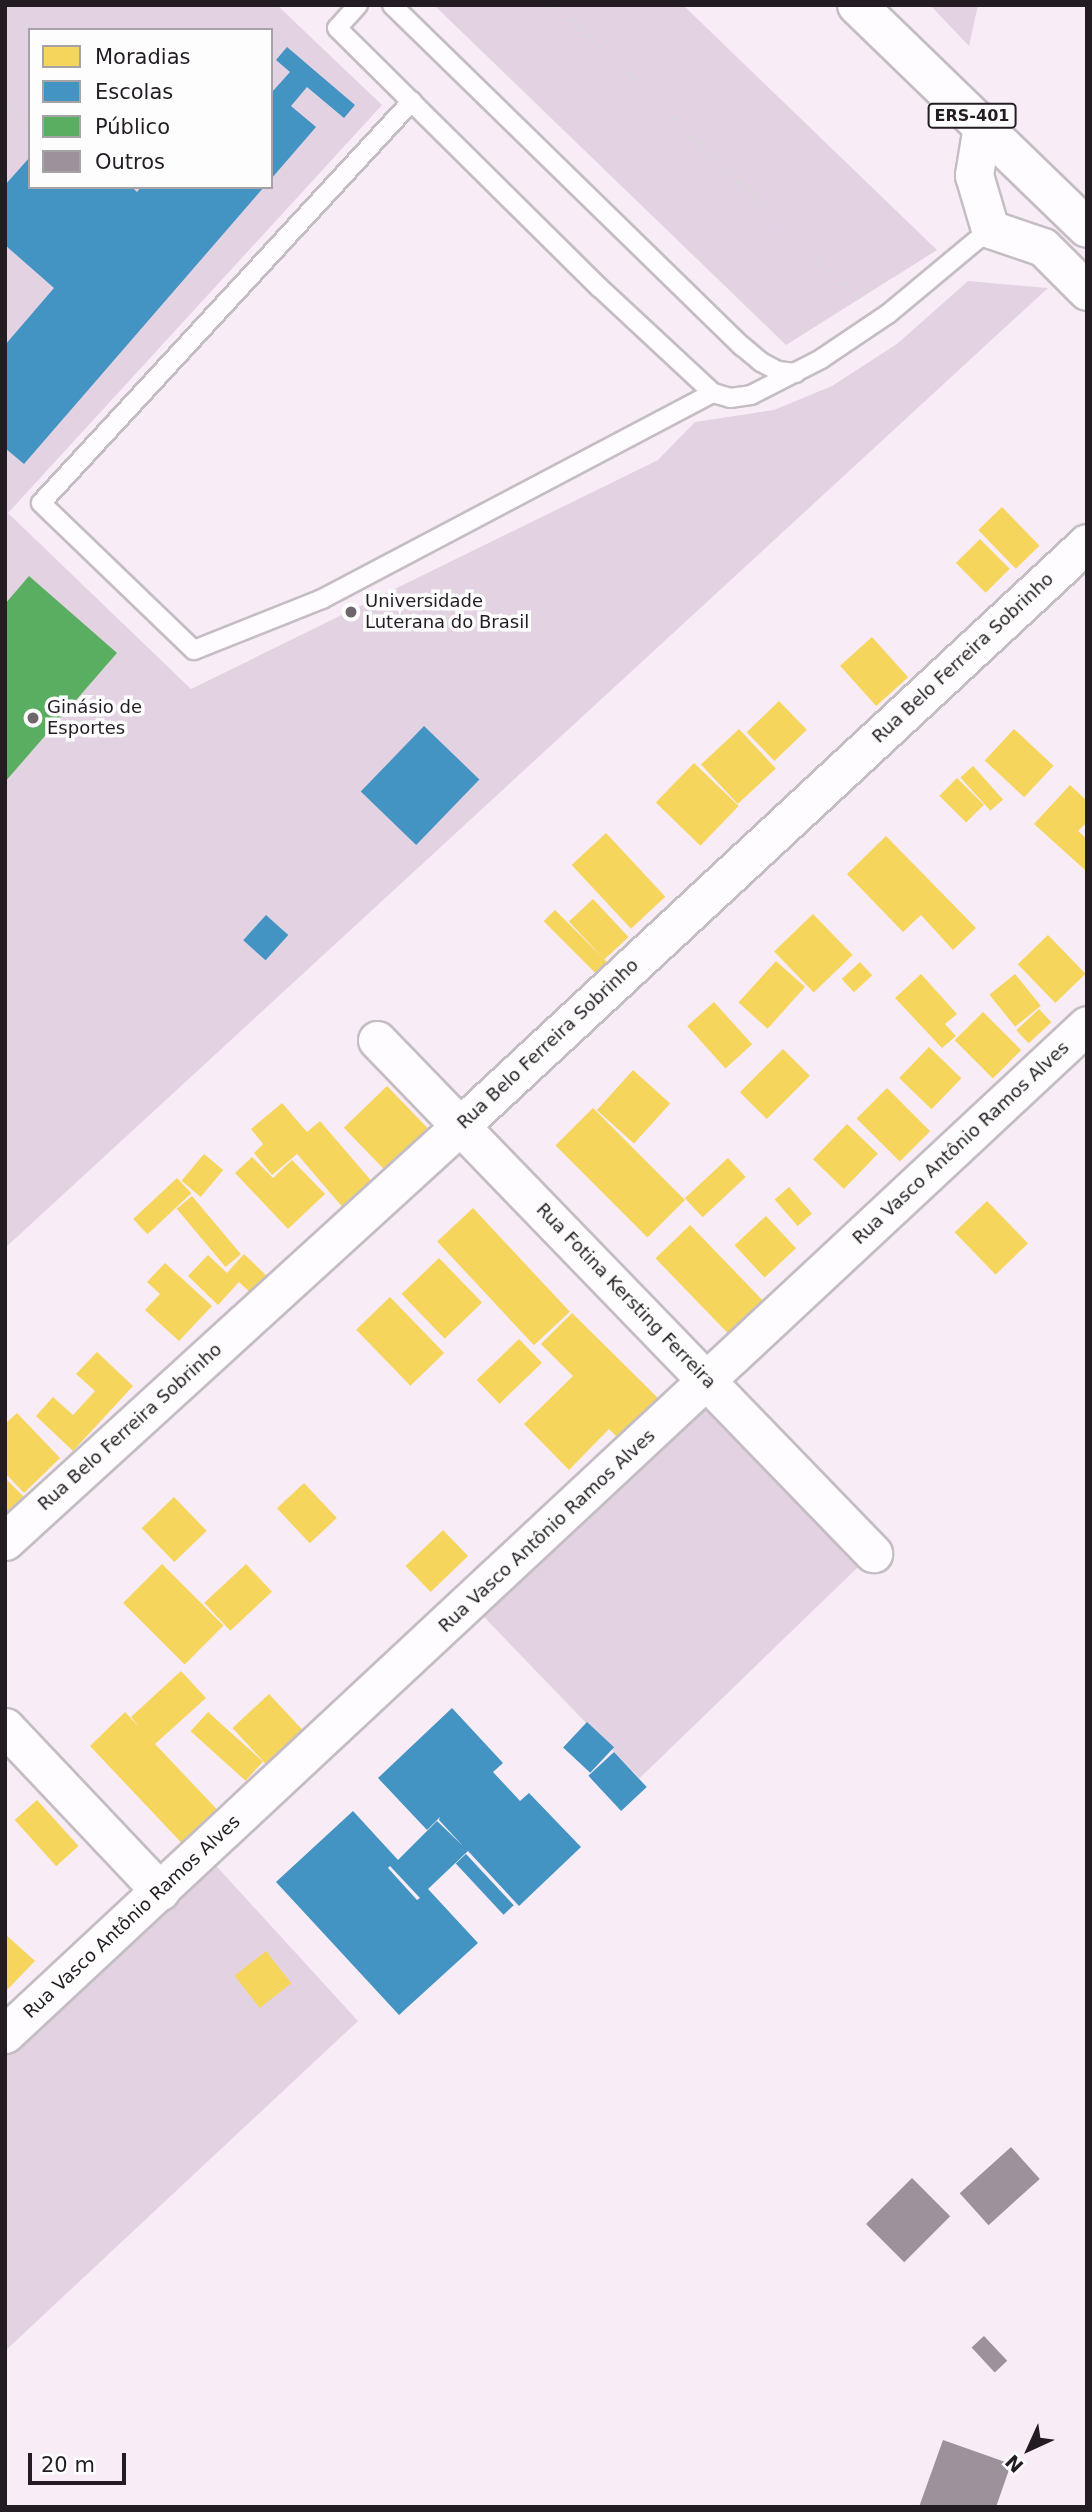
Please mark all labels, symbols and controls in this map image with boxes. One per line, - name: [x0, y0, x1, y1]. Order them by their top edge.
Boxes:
- legend: [28, 28, 273, 189]
- text: Moradias: [95, 45, 190, 69]
- text: Escolas: [95, 80, 173, 104]
- road number: ERS-401: [926, 104, 1018, 128]
- text: Público: [95, 115, 170, 139]
- text: Outros: [95, 150, 165, 174]
- street label: Rua Belo Ferreira Sobrinho: [868, 568, 1058, 748]
- place label: Universidade Luterana do Brasil: [365, 591, 529, 634]
- marker: Universidade Luterana do Brasil: [343, 604, 359, 620]
- place label: Ginásio de Esportes: [47, 697, 142, 740]
- marker: Ginásio de Esportes: [25, 710, 41, 726]
- street label: Rua Belo Ferreira Sobrinho: [453, 954, 643, 1134]
- street label: Rua Vasco Antônio Ramos Alves: [848, 1037, 1074, 1249]
- street label: Rua Fotina Kersting Ferreira: [532, 1199, 720, 1393]
- street label: Rua Belo Ferreira Sobrinho: [34, 1339, 226, 1515]
- street label: Rua Vasco Antônio Ramos Alves: [434, 1425, 660, 1637]
- street label: Rua Vasco Antônio Ramos Alves: [19, 1811, 245, 2023]
- north arrow: [994, 2414, 1064, 2484]
- scale bar: [32, 2438, 130, 2482]
- text: N: [1001, 2450, 1028, 2477]
- text: 20 m: [41, 2453, 95, 2477]

